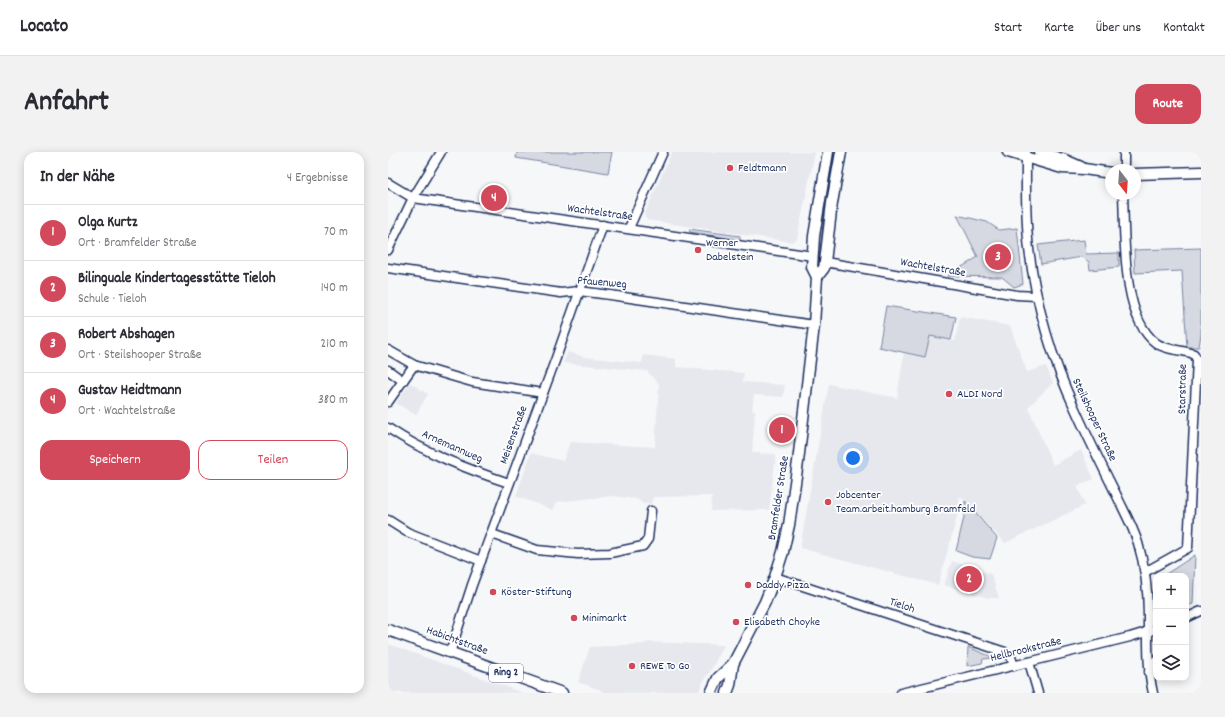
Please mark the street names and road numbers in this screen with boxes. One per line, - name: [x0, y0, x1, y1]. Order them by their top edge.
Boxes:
- street label: Wachtelstraße: [566, 200, 634, 226]
- street label: Wachtelstraße: [899, 254, 967, 282]
- street label: Pfauenweg: [577, 272, 627, 294]
- street label: Starstraße: [1174, 364, 1192, 414]
- street label: Steilshooper Straße: [1067, 376, 1121, 464]
- street label: Meisenstraße: [496, 403, 532, 467]
- street label: Arnemannweg: [419, 426, 485, 468]
- street label: Bramfelder Straße: [764, 455, 794, 541]
- street label: Tieloh: [887, 594, 917, 618]
- street label: Habichtstraße: [424, 622, 490, 660]
- street label: Hellbrookstraße: [989, 633, 1063, 667]
- road number: Ring 2: [489, 664, 523, 682]

